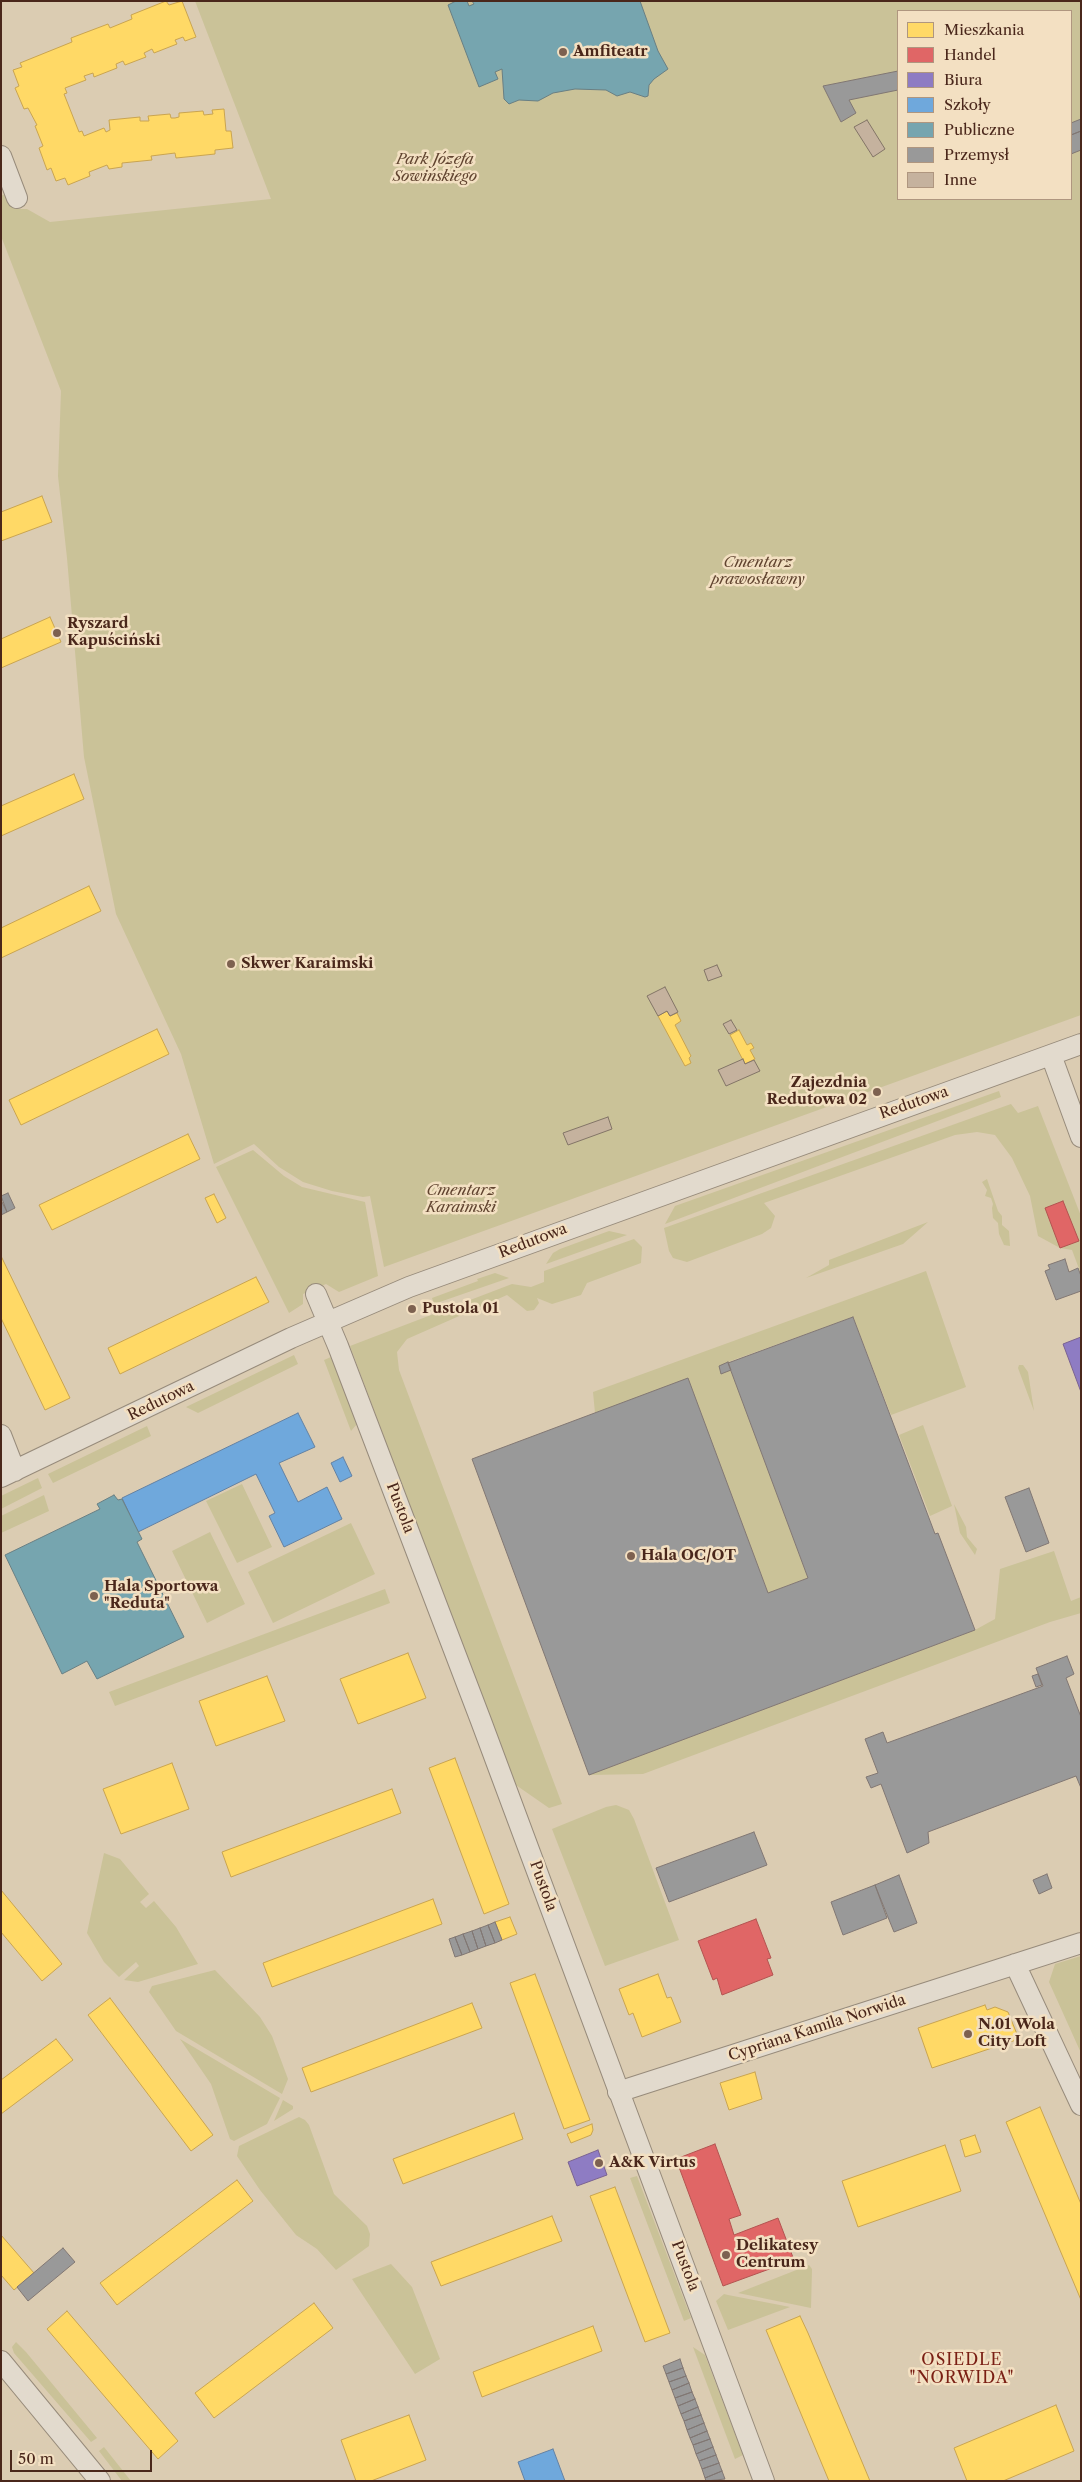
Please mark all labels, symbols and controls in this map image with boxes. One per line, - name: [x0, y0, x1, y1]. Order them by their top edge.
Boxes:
- legend: [897, 10, 1072, 200]
- text: Mieszkania: [944, 20, 1025, 39]
- place label: Amfiteatr: [573, 43, 648, 61]
- text: Handel: [944, 45, 996, 64]
- marker: Amfiteatr: [557, 46, 569, 58]
- text: Biura: [944, 70, 982, 89]
- text: Szkoły: [944, 95, 991, 114]
- text: Publiczne: [944, 120, 1015, 139]
- text: Przemysł: [944, 145, 1009, 164]
- park label: Park Józefa Sowińskiego: [393, 151, 477, 186]
- text: Inne: [944, 170, 977, 189]
- park label: Cmentarz prawosławny: [711, 554, 805, 589]
- place label: Ryszard Kapuściński: [67, 615, 161, 650]
- marker: Ryszard Kapuściński: [51, 627, 63, 639]
- place label: Skwer Karaimski: [241, 955, 373, 973]
- marker: Skwer Karaimski: [225, 958, 237, 970]
- place label: Zajezdnia Redutowa 02: [767, 1074, 867, 1109]
- street label: Redutowa: [877, 1083, 951, 1123]
- marker: Zajezdnia Redutowa 02: [871, 1086, 883, 1098]
- park label: Cmentarz Karaimski: [426, 1182, 496, 1217]
- street label: Redutowa: [496, 1220, 570, 1262]
- place label: Pustola 01: [422, 1300, 499, 1318]
- marker: Pustola 01: [406, 1303, 418, 1315]
- street label: Redutowa: [125, 1377, 197, 1425]
- street label: Pustola: [382, 1480, 418, 1536]
- place label: Hala OC/OT: [641, 1547, 736, 1565]
- marker: Hala OC/OT: [625, 1550, 637, 1562]
- place label: Hala Sportowa "Reduta": [104, 1578, 218, 1613]
- marker: Hala Sportowa "Reduta": [88, 1590, 100, 1602]
- street label: Pustola: [526, 1858, 560, 1914]
- street label: Cypriana Kamila Norwida: [726, 1991, 908, 2065]
- place label: N.01 Wola City Loft: [978, 2016, 1055, 2051]
- marker: N.01 Wola City Loft: [962, 2028, 974, 2040]
- place label: A&K Virtus: [609, 2154, 696, 2172]
- marker: A&K Virtus: [593, 2157, 605, 2169]
- place label: Delikatesy Centrum: [736, 2237, 818, 2272]
- street label: Pustola: [667, 2238, 703, 2294]
- marker: Delikatesy Centrum: [720, 2249, 732, 2261]
- district label: OSIEDLE "NORWIDA": [908, 2350, 1016, 2388]
- scale bar: [12, 2440, 155, 2472]
- text: 50 m: [18, 2449, 54, 2468]

